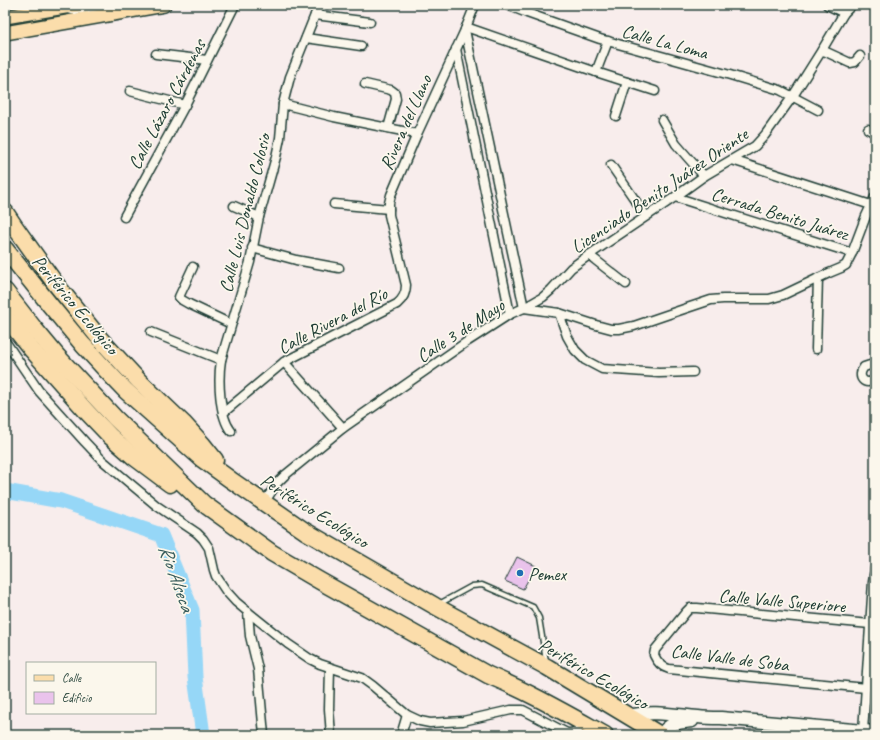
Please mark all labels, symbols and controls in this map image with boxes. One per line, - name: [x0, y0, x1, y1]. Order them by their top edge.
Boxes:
- street label: Calle La Loma: [619, 19, 712, 65]
- street label: Calle Lázaro Cárdenas: [123, 33, 212, 174]
- street label: Rivera del Llano: [374, 70, 438, 174]
- street label: Licenciado Benito Juárez Oriente: [566, 122, 754, 259]
- street label: Calle Luis Donaldo Colosio: [214, 129, 277, 295]
- street label: Cerrada Benito Juárez: [708, 182, 853, 247]
- street label: Periférico Ecológico: [27, 250, 125, 361]
- street label: Calle Rivera del Río: [273, 281, 393, 360]
- street label: Calle 3 de Mayo: [412, 293, 510, 368]
- street label: Periférico Ecológico: [256, 468, 375, 555]
- water label: Rio Alseca: [153, 541, 201, 617]
- place label: Pemex: [528, 562, 567, 586]
- marker: Pemex: [515, 568, 525, 578]
- street label: Calle Valle Superiore: [718, 584, 848, 619]
- street label: Periférico Ecológico: [534, 633, 655, 716]
- street label: Calle Valle de Soba: [669, 639, 792, 677]
- legend: [26, 662, 156, 714]
- text: Calle: [62, 670, 82, 686]
- text: Edificio: [62, 690, 92, 706]

